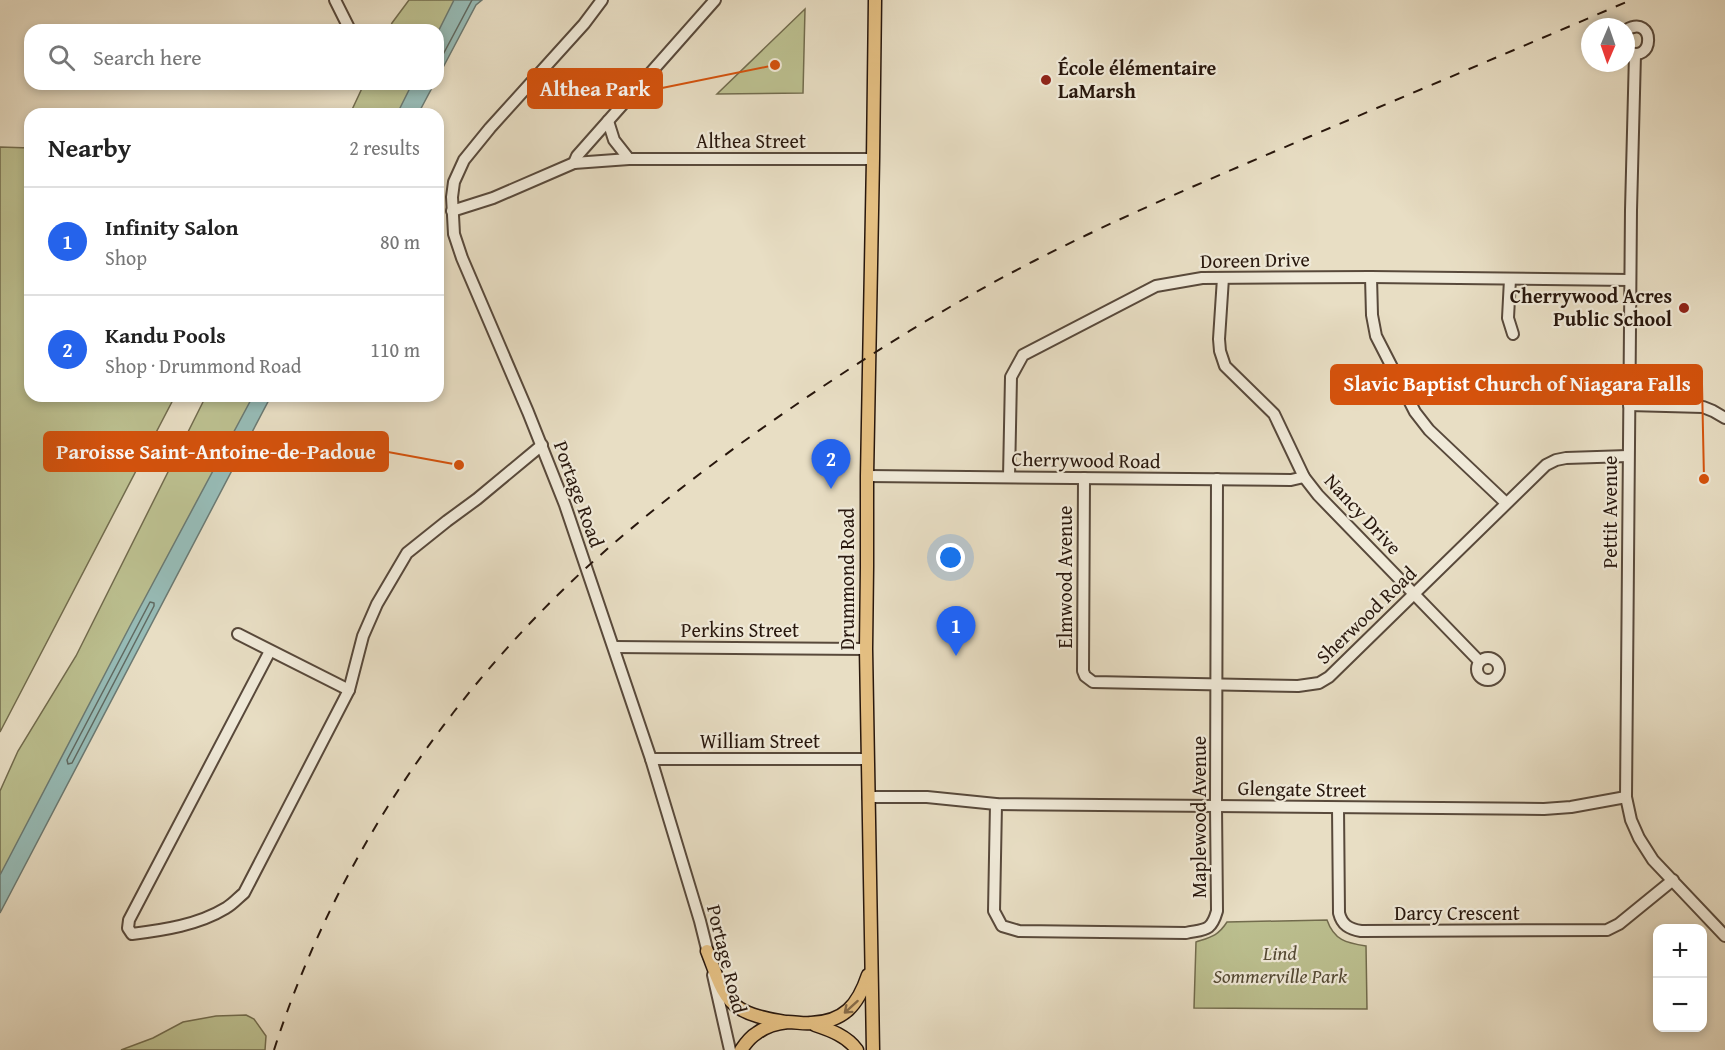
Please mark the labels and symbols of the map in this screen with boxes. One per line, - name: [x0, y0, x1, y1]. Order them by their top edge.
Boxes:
- north arrow: [1581, 18, 1635, 72]
- place label: École élémentaire LaMarsh: [1058, 53, 1217, 105]
- callout: Althea Park: [528, 69, 662, 108]
- text: Althea Park: [540, 73, 651, 104]
- marker: École élémentaire LaMarsh: [1039, 73, 1053, 87]
- street label: Althea Street: [696, 126, 806, 155]
- street label: Doreen Drive: [1200, 244, 1310, 275]
- place label: Cherrywood Acres Public School: [1510, 281, 1672, 333]
- marker: Cherrywood Acres Public School: [1677, 301, 1691, 315]
- callout: Slavic Baptist Church of Niagara Falls: [1331, 365, 1702, 404]
- text: Slavic Baptist Church of Niagara Falls: [1343, 368, 1691, 399]
- callout: Paroisse Saint-Antoine-de-Padoue: [44, 432, 388, 471]
- text: Paroisse Saint-Antoine-de-Padoue: [56, 436, 376, 467]
- street label: Portage Road: [547, 437, 612, 551]
- pin: 2: [812, 440, 850, 489]
- street label: Cherrywood Road: [1011, 444, 1161, 475]
- street label: Pettit Avenue: [1595, 456, 1624, 568]
- street label: Nancy Drive: [1318, 467, 1409, 561]
- street label: Elmwood Avenue: [1050, 506, 1079, 648]
- street label: Drummond Road: [832, 508, 861, 650]
- your location: [936, 543, 965, 572]
- street label: Sherwood Road: [1309, 559, 1423, 670]
- pin: 1: [936, 606, 976, 656]
- street label: Perkins Street: [681, 615, 799, 644]
- street label: William Street: [700, 726, 820, 755]
- street label: Maplewood Avenue: [1184, 736, 1213, 898]
- street label: Glengate Street: [1237, 773, 1367, 804]
- street label: Darcy Crescent: [1394, 898, 1520, 927]
- street label: Portage Road: [700, 901, 755, 1017]
- park label: Lind Sommerville Park: [1213, 938, 1348, 990]
- one-way arrow: [843, 1000, 858, 1014]

